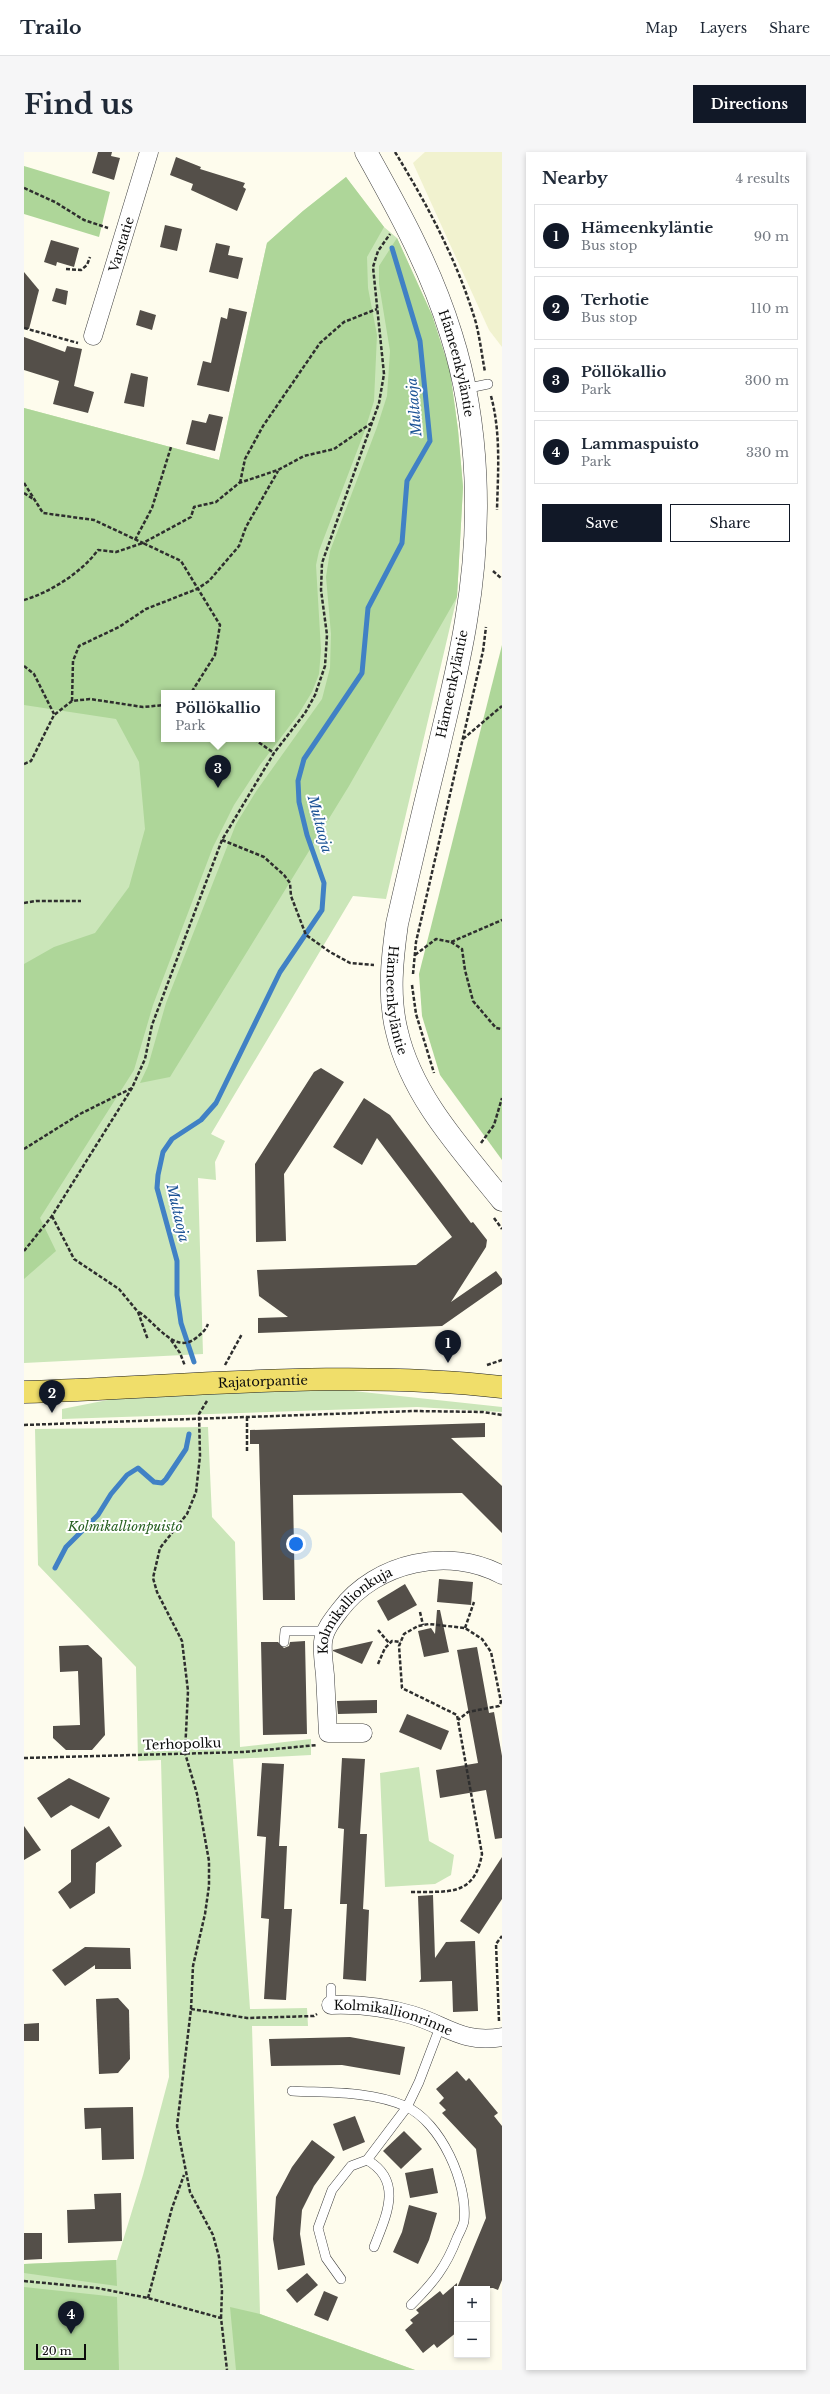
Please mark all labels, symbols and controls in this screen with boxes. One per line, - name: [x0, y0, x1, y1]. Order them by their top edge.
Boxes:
- text: Trailo: [20, 16, 82, 39]
- text: Map: [645, 19, 678, 37]
- text: Layers: [700, 19, 747, 37]
- text: Share: [769, 19, 810, 37]
- button: Directions: [693, 85, 806, 123]
- text: Find us: [24, 87, 134, 122]
- text: Nearby: [542, 168, 608, 189]
- text: 4 results: [736, 170, 790, 187]
- street label: Varstatie: [104, 214, 137, 275]
- text: Hämeenkyläntie: [581, 218, 713, 237]
- text: 1: [553, 228, 559, 245]
- text: 90 m: [754, 228, 789, 245]
- text: Bus stop: [581, 237, 637, 254]
- text: Terhotie: [581, 290, 649, 309]
- text: 2: [552, 300, 560, 317]
- text: 110 m: [750, 300, 789, 317]
- street label: Hämeenkyläntie: [435, 307, 478, 418]
- text: Bus stop: [581, 309, 637, 326]
- text: Pöllökallio: [581, 362, 666, 381]
- text: 3: [552, 372, 560, 389]
- text: 300 m: [745, 372, 789, 389]
- water label: Multaoja: [402, 377, 426, 438]
- text: Park: [581, 381, 611, 398]
- text: Lammaspuisto: [581, 434, 699, 453]
- text: 4: [552, 444, 560, 461]
- text: 330 m: [746, 444, 789, 461]
- text: Park: [581, 453, 611, 470]
- button: Save: [542, 504, 662, 542]
- button: Share: [670, 504, 790, 542]
- street label: Hämeenkyläntie: [432, 628, 472, 740]
- popup: [161, 690, 275, 742]
- text: Pöllökallio: [175, 698, 261, 717]
- text: Park: [175, 717, 206, 734]
- pin: 3: [205, 755, 231, 788]
- water label: Multaoja: [303, 792, 336, 855]
- street label: Hämeenkyläntie: [383, 945, 412, 1057]
- water label: Multaoja: [162, 1181, 193, 1244]
- pin: 1: [435, 1330, 461, 1363]
- street label: Rajatorpantie: [217, 1371, 308, 1391]
- pin: 2: [39, 1380, 65, 1413]
- park label: Kolmikallionpuisto: [67, 1518, 182, 1535]
- your location: [286, 1534, 306, 1554]
- street label: Kolmikallionkuja: [314, 1563, 396, 1655]
- street label: Terhopolku: [143, 1734, 222, 1754]
- street label: Kolmikallionrinne: [334, 1996, 456, 2039]
- map controls: [454, 2286, 490, 2358]
- button: +: [454, 2286, 490, 2322]
- pin: 4: [58, 2301, 84, 2334]
- button: −: [454, 2322, 490, 2358]
- scale bar: [36, 2342, 86, 2361]
- text: 20 m: [42, 2344, 72, 2358]

